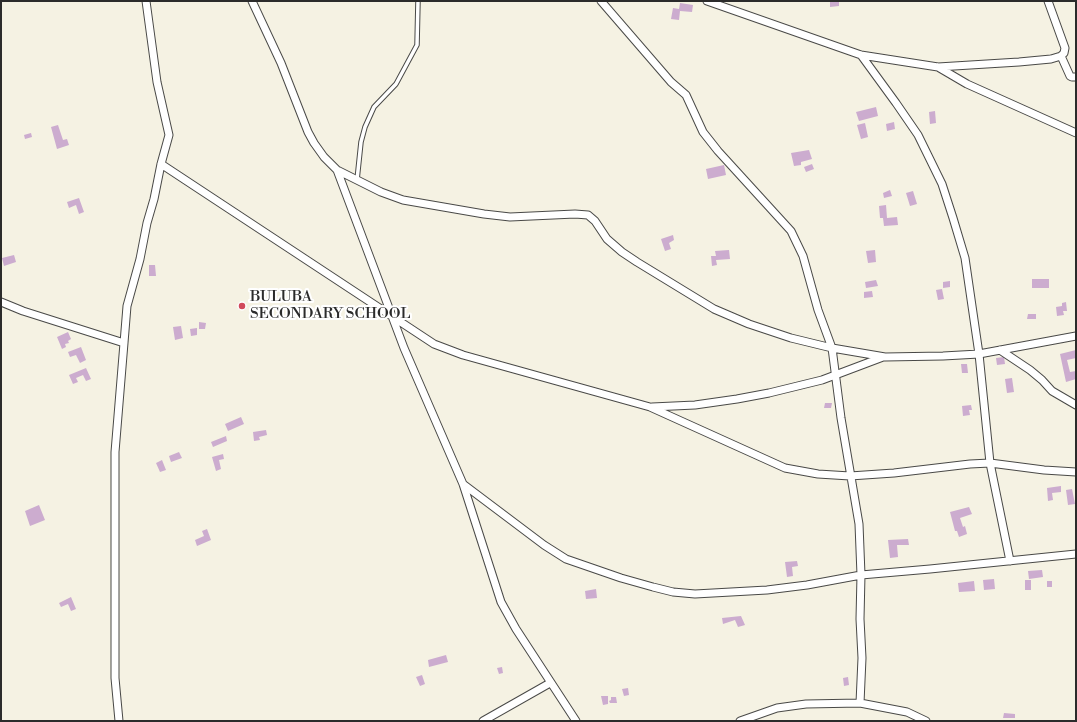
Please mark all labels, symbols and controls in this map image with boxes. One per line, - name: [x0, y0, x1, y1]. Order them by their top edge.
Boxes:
- place label: BULUBA SECONDARY SCHOOL: [250, 288, 410, 323]
- marker: BULUBA SECONDARY SCHOOL: [237, 301, 247, 311]

